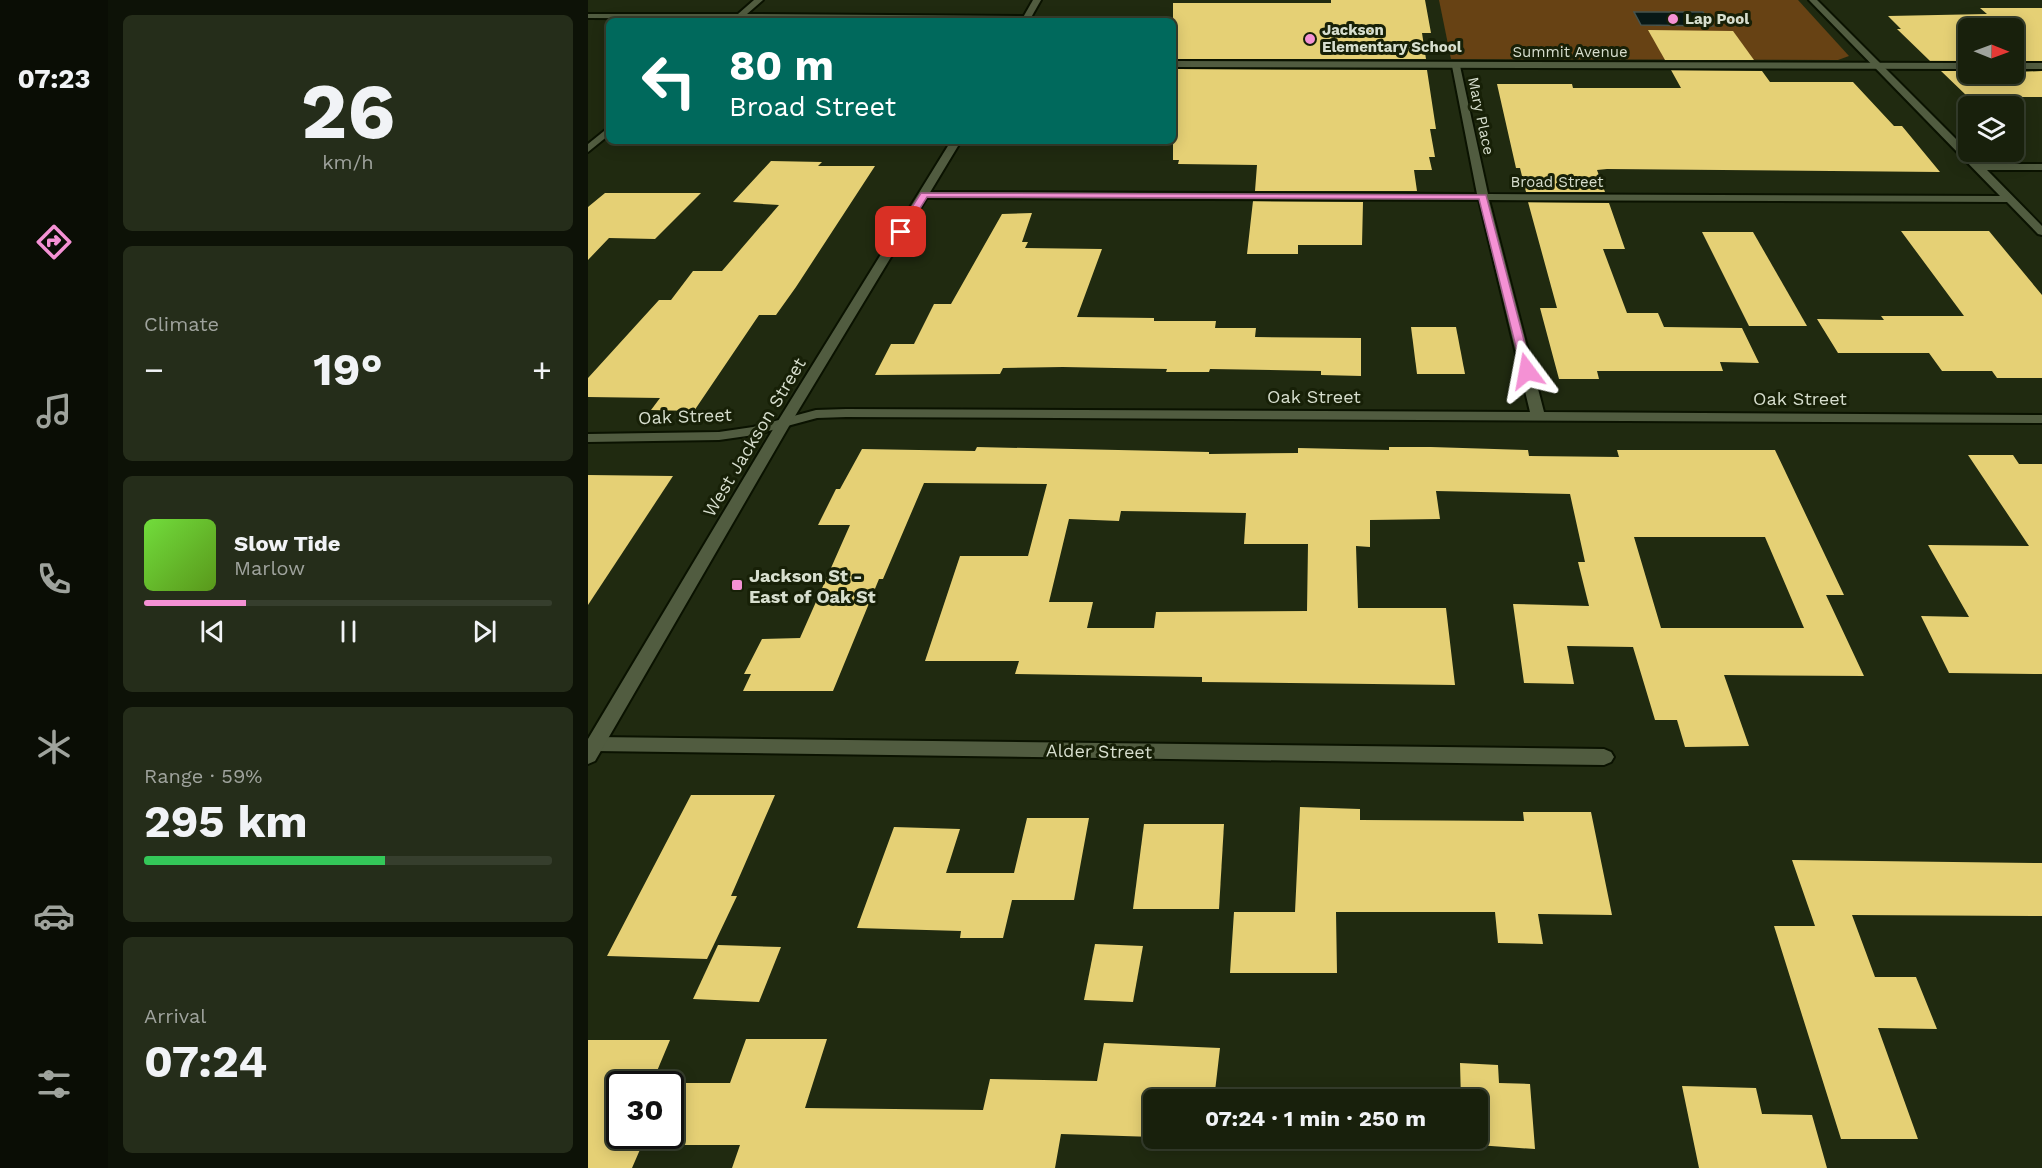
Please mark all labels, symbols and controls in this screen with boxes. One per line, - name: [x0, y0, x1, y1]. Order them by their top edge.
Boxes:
- place label: Lap Pool: [1685, 10, 1749, 28]
- marker: Lap Pool: [1666, 12, 1680, 26]
- north arrow: [1958, 18, 2024, 84]
- map controls: [1958, 18, 2024, 162]
- place label: Jackson Elementary School: [1322, 21, 1462, 56]
- marker: Jackson Elementary School: [1303, 32, 1317, 46]
- text: 80 m: [729, 41, 834, 90]
- icon: left: [630, 42, 708, 120]
- street label: Summit Avenue: [1512, 43, 1628, 61]
- text: 07:23: [18, 63, 90, 95]
- text: 26: [301, 65, 395, 157]
- street label: Mary Place: [1464, 75, 1498, 157]
- text: Broad Street: [729, 91, 896, 123]
- button: layers: [1958, 96, 2024, 162]
- text: km/h: [322, 150, 374, 174]
- street label: Broad Street: [1511, 173, 1604, 191]
- pin: [875, 206, 926, 257]
- icon: arrive: [884, 215, 917, 248]
- icon: directions: [33, 221, 75, 263]
- text: Climate: [144, 312, 219, 336]
- position arrow: [1495, 339, 1559, 403]
- text: 19°: [313, 343, 383, 396]
- text: −: [144, 350, 164, 389]
- text: +: [532, 350, 552, 389]
- street label: West Jackson Street: [698, 353, 810, 520]
- street label: Oak Street: [1267, 386, 1361, 407]
- street label: Oak Street: [1753, 388, 1847, 409]
- icon: music: [33, 390, 75, 432]
- street label: Oak Street: [638, 404, 733, 428]
- text: Slow Tide: [234, 531, 341, 556]
- text: Marlow: [234, 556, 305, 580]
- icon: phone: [33, 558, 75, 600]
- place label: Jackson St - East of Oak St: [749, 565, 876, 607]
- marker: Jackson St - East of Oak St: [730, 578, 744, 592]
- icon: previous: [196, 615, 229, 648]
- icon: pause: [332, 615, 365, 648]
- icon: next: [468, 615, 501, 648]
- icon: climate: [33, 726, 75, 768]
- street label: Alder Street: [1046, 740, 1153, 762]
- text: Range · 59%: [144, 764, 262, 788]
- text: 295 km: [144, 795, 308, 848]
- icon: car: [33, 895, 75, 937]
- text: Arrival: [144, 1004, 206, 1028]
- text: 07:24: [144, 1035, 267, 1088]
- icon: filters: [33, 1063, 75, 1105]
- speed limit sign: 30: [606, 1071, 684, 1149]
- text: 07:24 · 1 min · 250 m: [1205, 1106, 1426, 1131]

